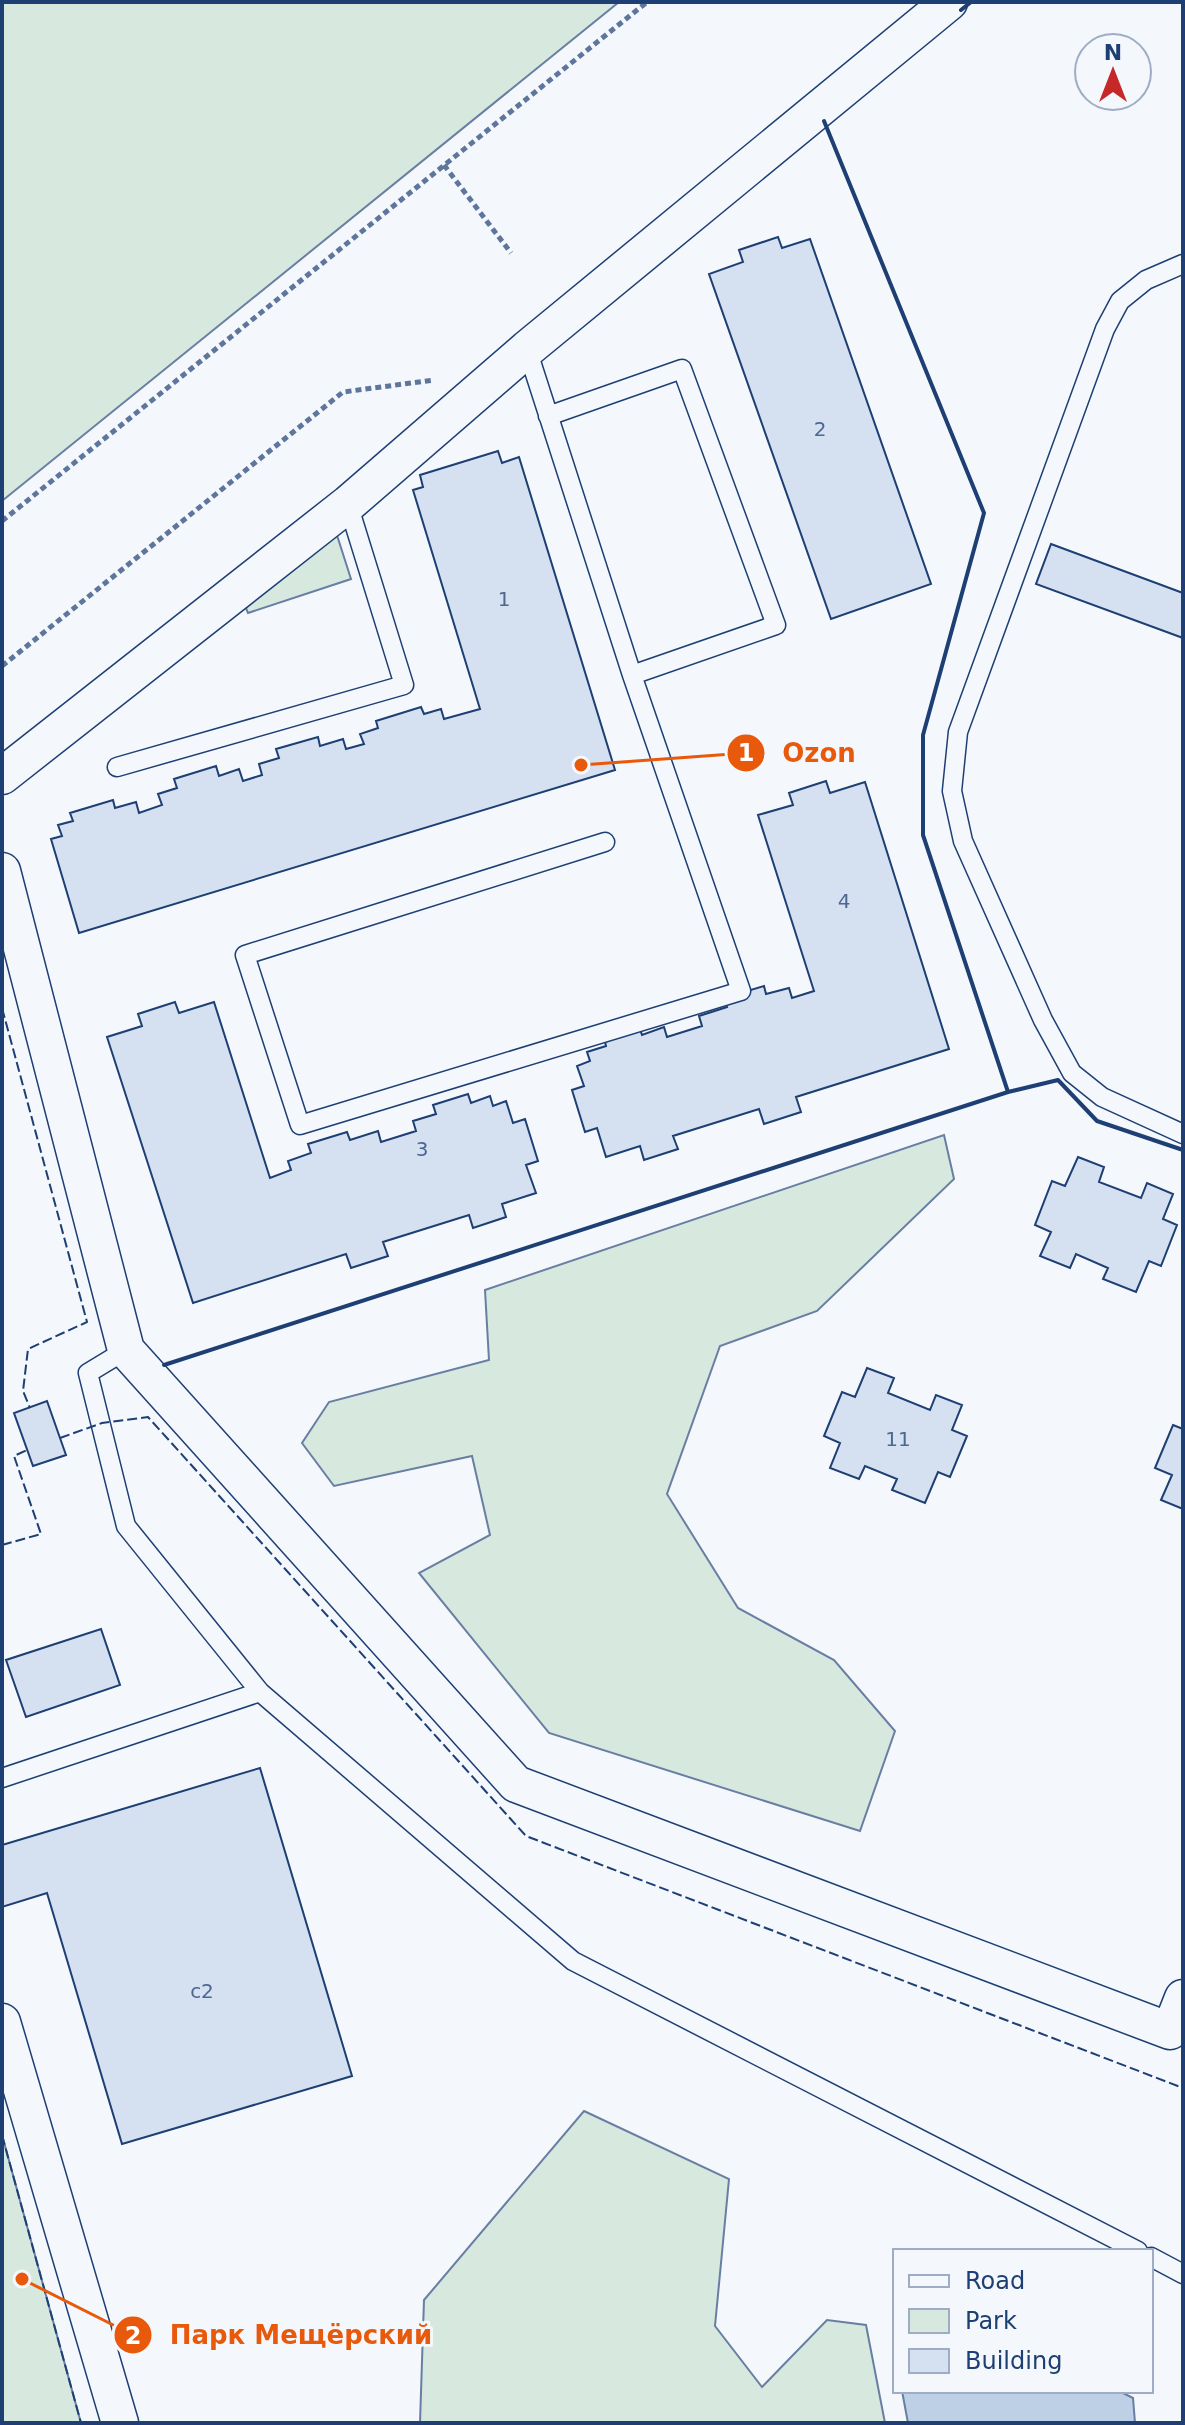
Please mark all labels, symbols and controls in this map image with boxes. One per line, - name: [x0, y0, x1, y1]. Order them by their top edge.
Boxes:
- north arrow: [1073, 32, 1153, 112]
- text: N: [1104, 40, 1122, 65]
- house number: 2: [814, 417, 826, 441]
- house number: 1: [498, 587, 510, 611]
- callout: Ozon: [726, 728, 872, 778]
- text: Ozon: [782, 738, 856, 768]
- text: 1: [738, 739, 754, 767]
- house number: 4: [838, 889, 850, 913]
- house number: 3: [416, 1137, 428, 1161]
- house number: 11: [885, 1427, 911, 1451]
- house number: с2: [190, 1979, 214, 2003]
- legend: [893, 2249, 1153, 2393]
- text: Road: [965, 2267, 1025, 2295]
- text: Park: [965, 2307, 1017, 2335]
- callout: Парк Мещёрский: [113, 2310, 448, 2360]
- text: Парк Мещёрский: [170, 2320, 432, 2350]
- text: 2: [125, 2322, 141, 2350]
- text: Building: [965, 2347, 1062, 2375]

